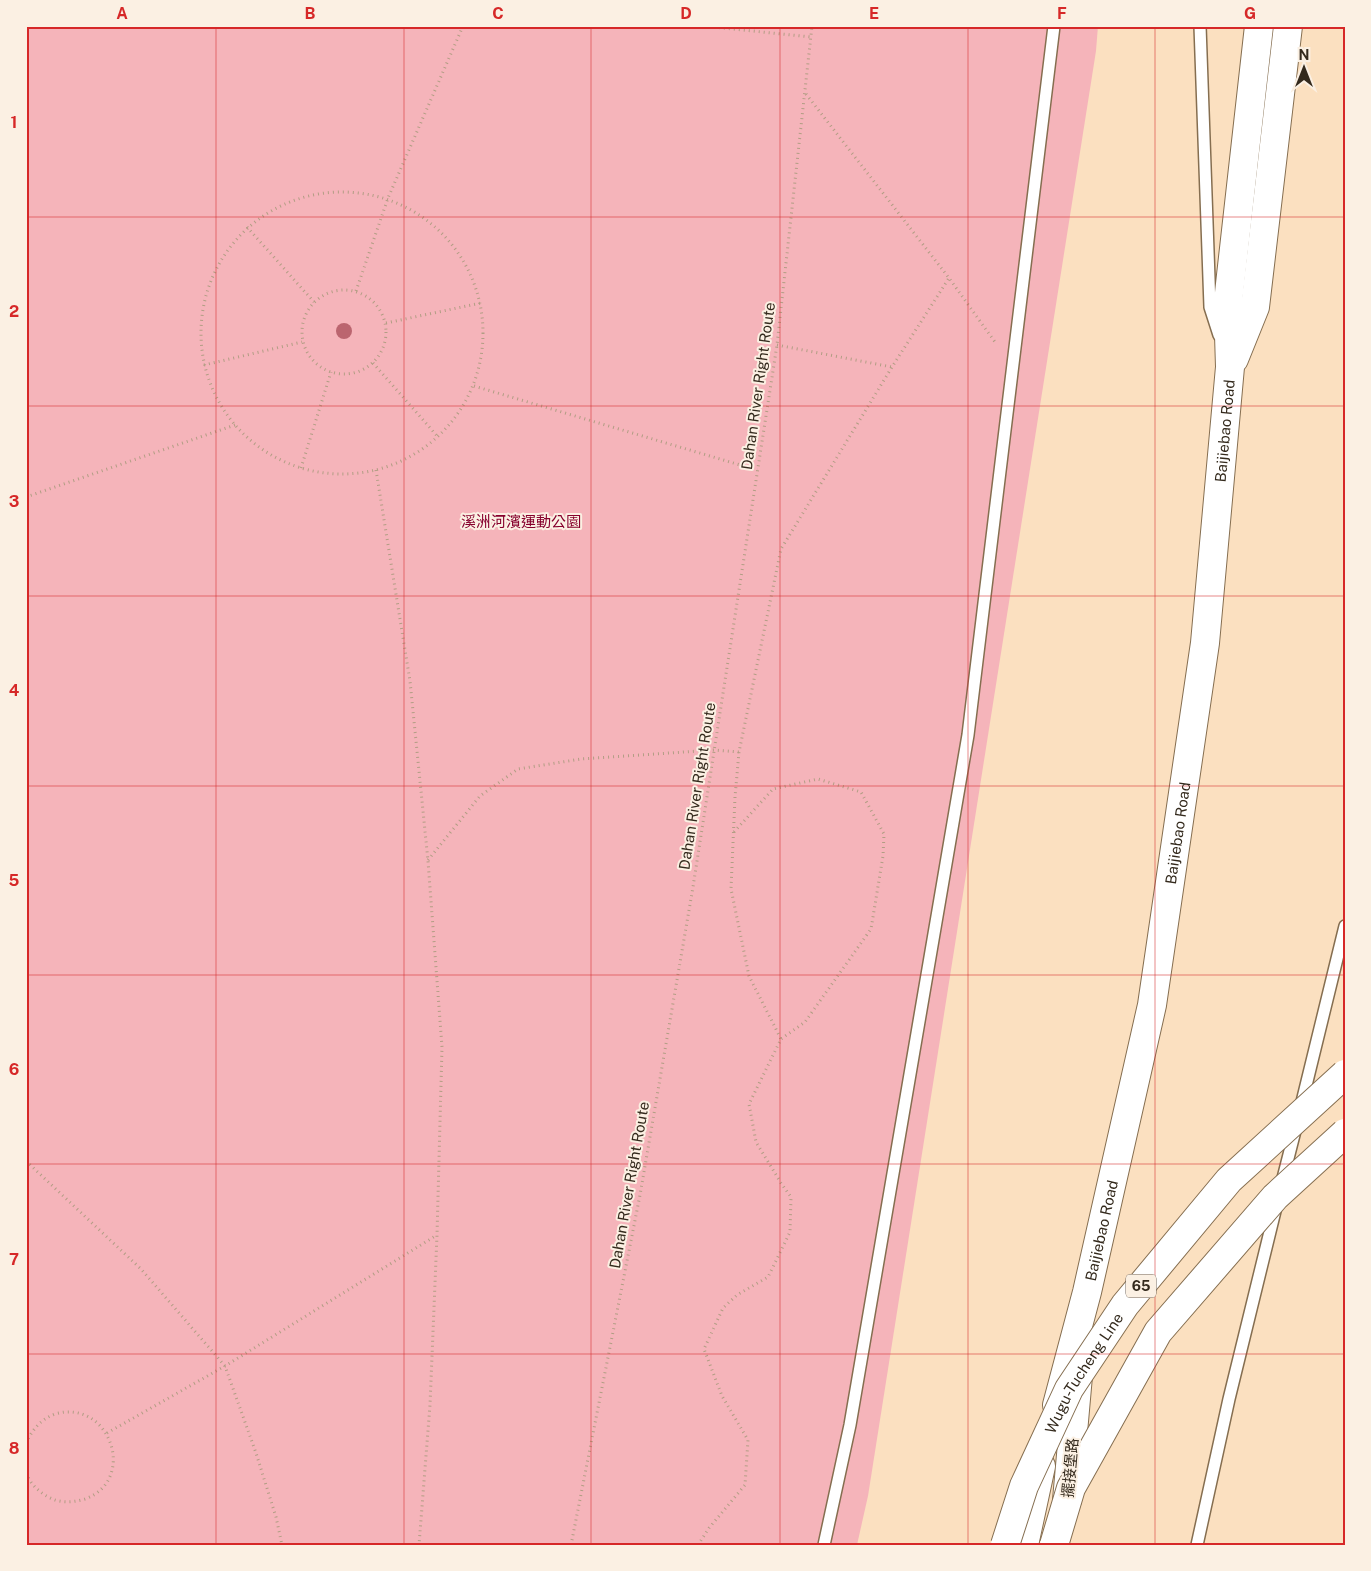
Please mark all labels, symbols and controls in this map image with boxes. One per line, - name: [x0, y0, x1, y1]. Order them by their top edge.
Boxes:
- text: A: [116, 4, 128, 23]
- text: B: [305, 4, 316, 23]
- text: C: [492, 4, 504, 23]
- text: D: [680, 4, 692, 23]
- text: E: [869, 4, 879, 23]
- text: F: [1057, 4, 1067, 23]
- text: G: [1244, 4, 1256, 23]
- north arrow: [1278, 42, 1328, 92]
- text: N: [1299, 47, 1309, 63]
- text: 1: [11, 113, 17, 132]
- street label: Dahan River Right Route: [738, 301, 778, 471]
- text: 2: [9, 302, 19, 321]
- street label: Baijiebao Road: [1211, 379, 1237, 483]
- text: 3: [9, 492, 19, 511]
- park label: 溪洲河濱運動公園: [461, 513, 581, 530]
- text: 4: [9, 681, 20, 700]
- street label: Dahan River Right Route: [675, 701, 719, 871]
- street label: Baijiebao Road: [1161, 781, 1193, 885]
- text: 5: [9, 871, 20, 890]
- text: 6: [9, 1060, 19, 1079]
- street label: Dahan River Right Route: [606, 1100, 652, 1270]
- street label: Baijiebao Road: [1081, 1178, 1121, 1283]
- text: 7: [9, 1250, 19, 1269]
- road number: 65: [1126, 1274, 1156, 1298]
- street label: Wugu-Tucheng Line: [1041, 1309, 1126, 1436]
- street label: 擺接堡路: [1059, 1437, 1081, 1499]
- text: 8: [9, 1439, 20, 1458]

